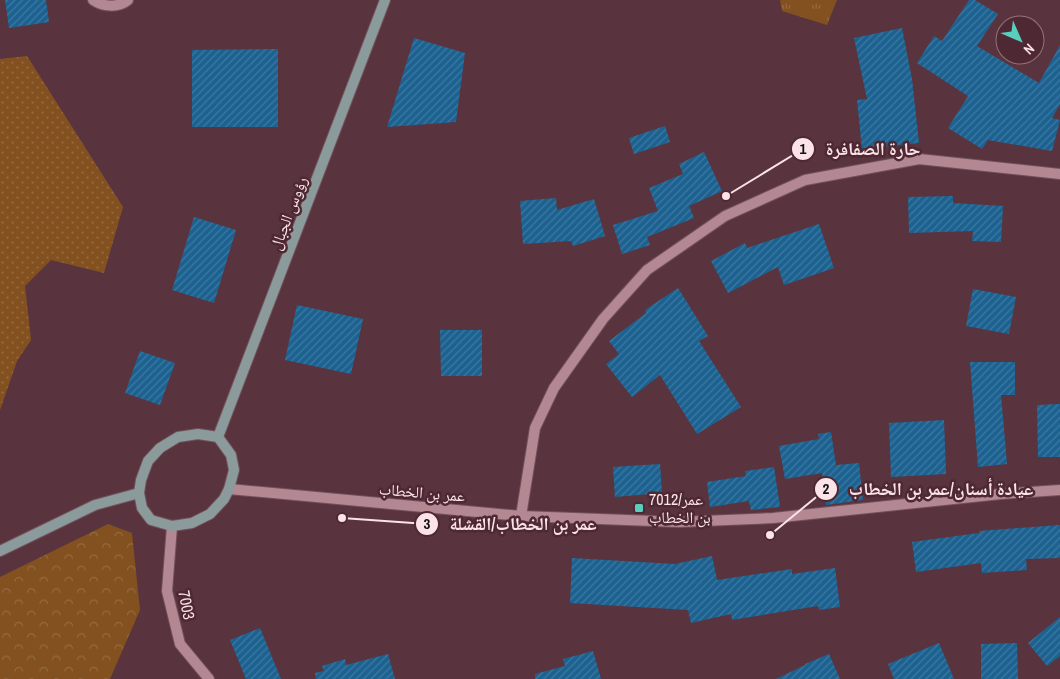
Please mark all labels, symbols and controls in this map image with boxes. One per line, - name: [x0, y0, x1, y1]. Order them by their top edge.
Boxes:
- north arrow: [995, 15, 1045, 65]
- text: N: [1020, 40, 1038, 58]
- callout: حارة الصفافرة: [790, 132, 930, 165]
- text: حارة الصفافرة: [826, 136, 921, 161]
- text: 1: [800, 138, 807, 159]
- street label: رؤوس الجبال: [264, 173, 312, 253]
- callout: عيادة أسنان/عمر بن الخطاب: [813, 472, 1043, 505]
- text: عيادة أسنان/عمر بن الخطاب: [849, 476, 1033, 501]
- street label: عمر بن الخطاب: [378, 477, 466, 507]
- text: 2: [823, 478, 830, 499]
- place label: 7012/عمر بن الخطاب: [649, 488, 711, 528]
- marker: 7012/عمر بن الخطاب: [633, 502, 645, 514]
- callout: عمر بن الخطاب/القشلة: [415, 507, 607, 540]
- text: عمر بن الخطاب/القشلة: [450, 511, 596, 536]
- text: 3: [424, 513, 431, 534]
- street label: 7003: [173, 589, 201, 621]

